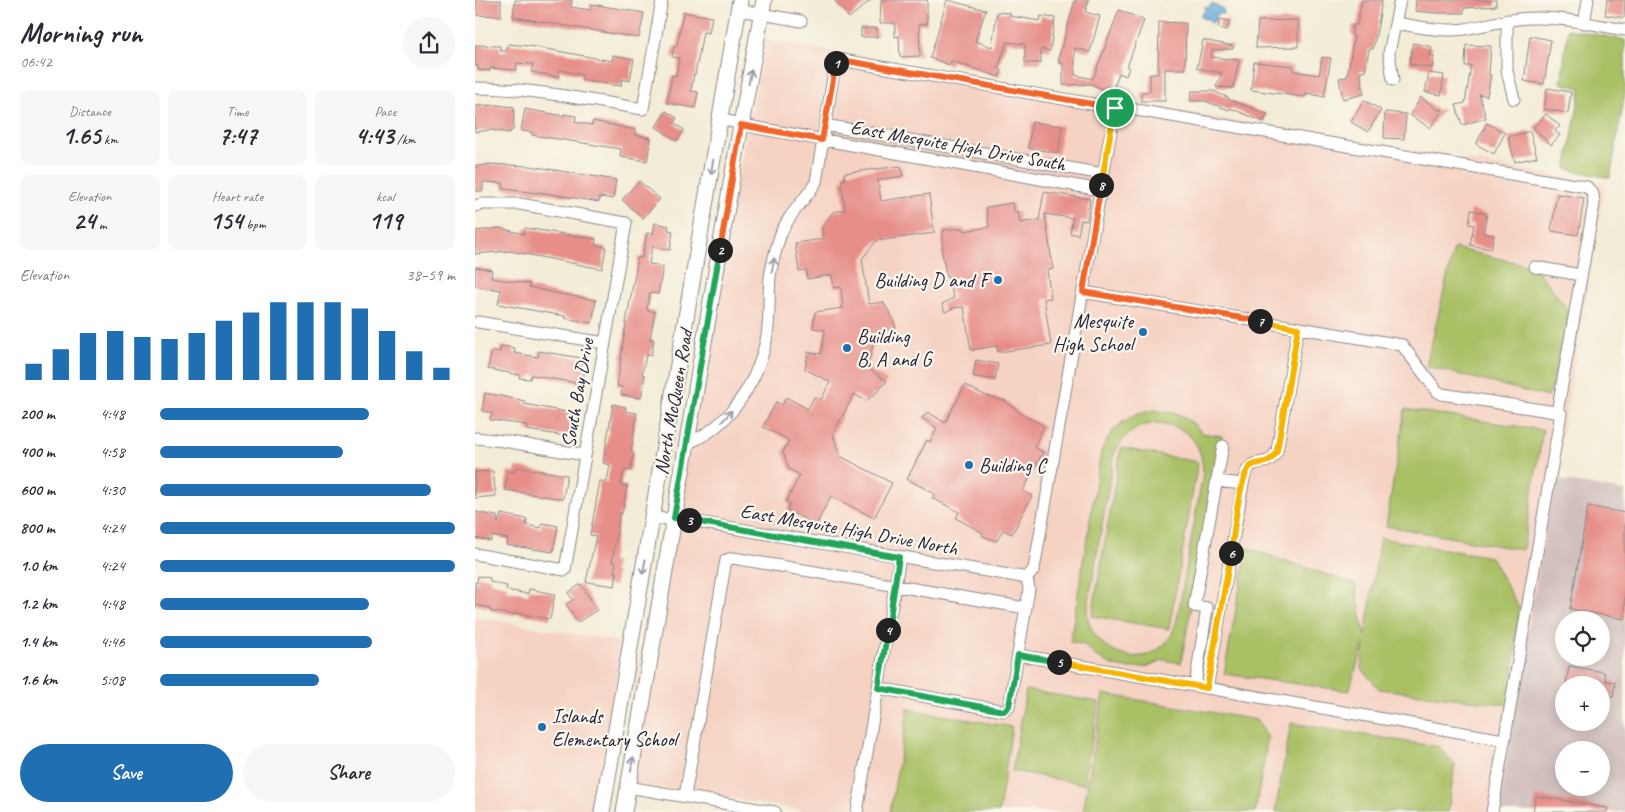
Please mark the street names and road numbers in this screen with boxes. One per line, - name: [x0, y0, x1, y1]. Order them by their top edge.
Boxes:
- street label: East Mesquite High Drive South: [849, 114, 1068, 177]
- street label: North McQueen Road: [648, 325, 699, 477]
- street label: South Bay Drive: [556, 335, 600, 450]
- street label: East Mesquite High Drive North: [738, 498, 960, 561]

